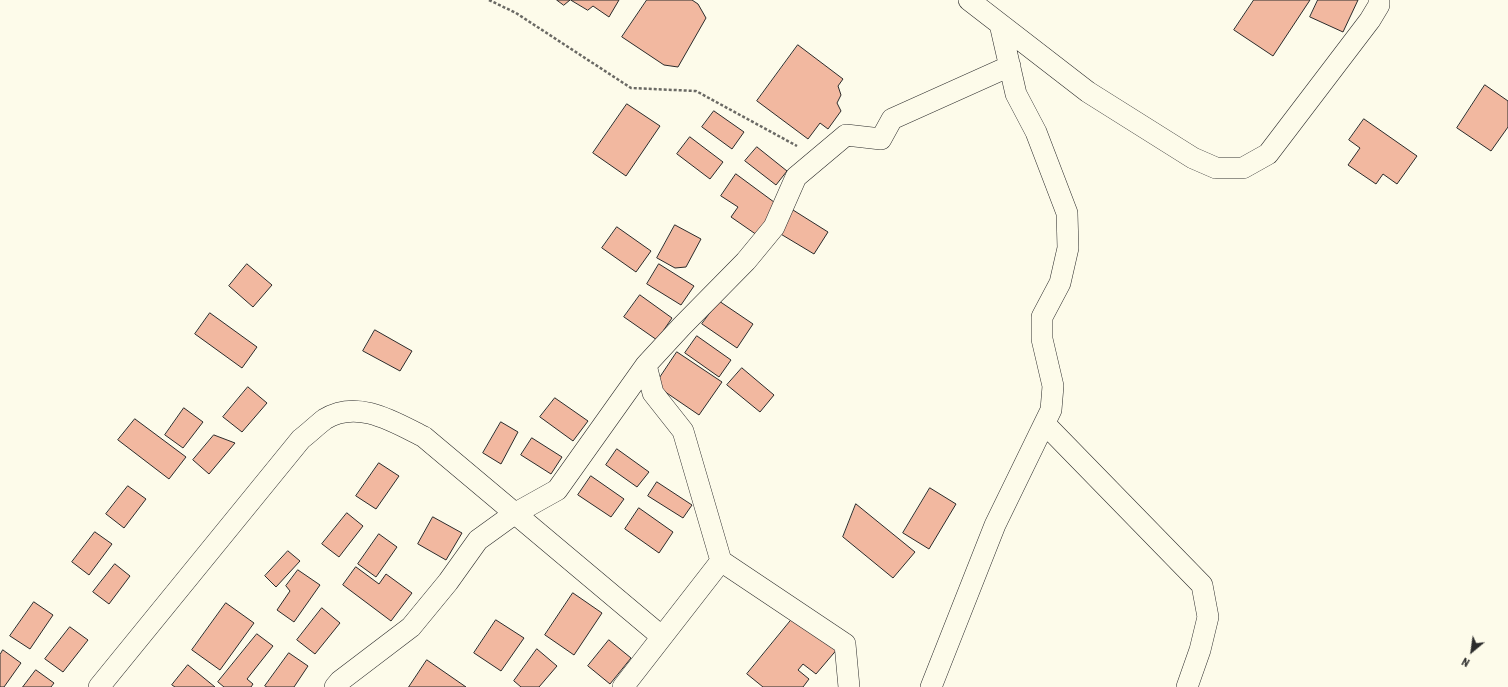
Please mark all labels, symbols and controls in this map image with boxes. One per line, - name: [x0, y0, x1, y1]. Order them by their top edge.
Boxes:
- north arrow: [1452, 631, 1492, 671]
- text: N: [1460, 655, 1472, 669]

